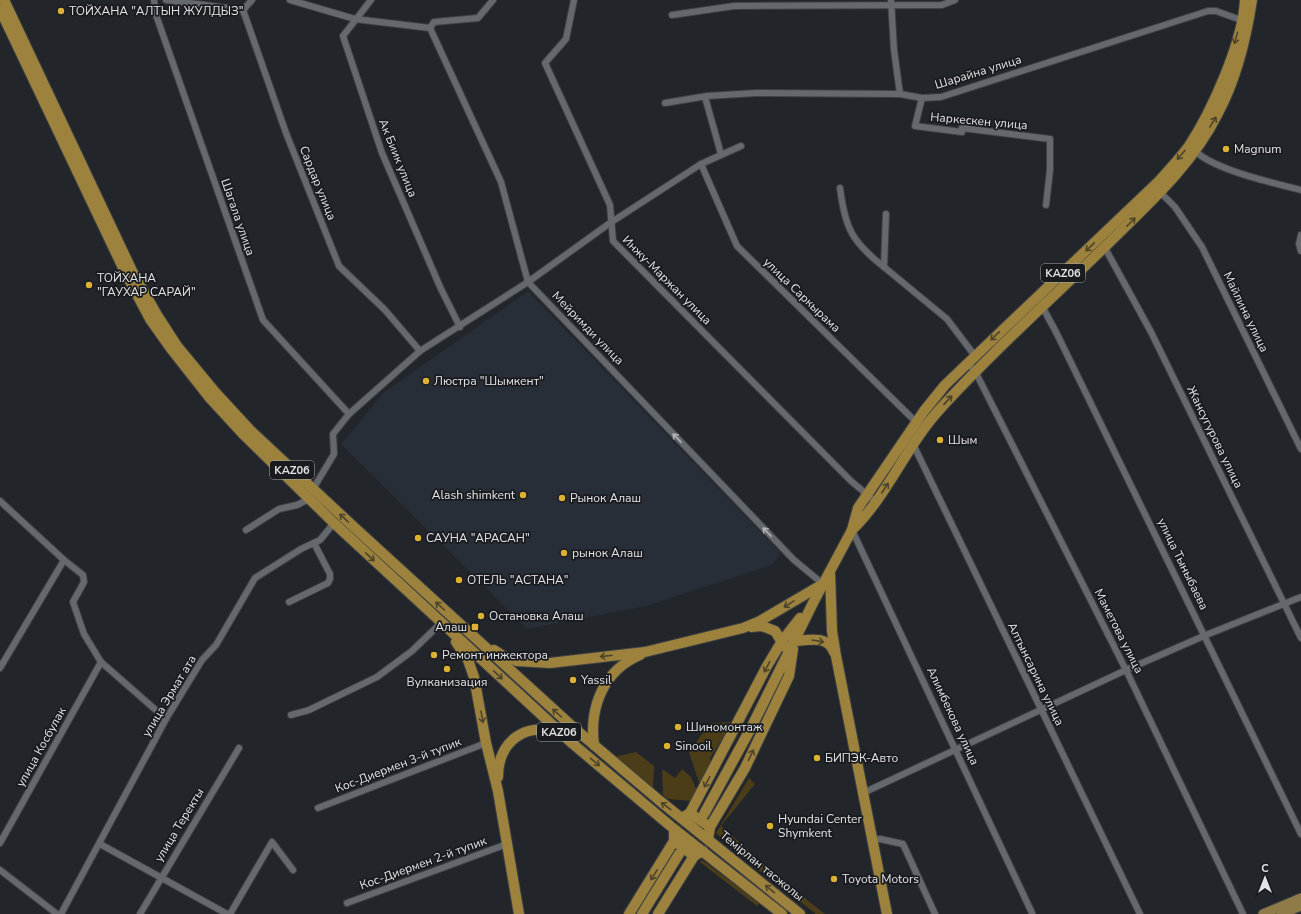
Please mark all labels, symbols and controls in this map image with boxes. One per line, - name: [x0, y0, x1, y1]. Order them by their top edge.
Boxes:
- place label: ТОЙХАНА "АЛТЫН ЖУЛДЫЗ": [69, 3, 243, 19]
- marker: ТОЙХАНА "АЛТЫН ЖУЛДЫЗ": [56, 6, 66, 16]
- one-way arrow: [1232, 31, 1240, 44]
- street label: Шарайна улица: [933, 51, 1023, 93]
- street label: Наркескен улица: [930, 109, 1028, 133]
- one-way arrow: [1209, 116, 1218, 127]
- street label: Ак Биик улица: [375, 117, 421, 199]
- place label: Magnum: [1234, 141, 1281, 157]
- street label: Сардар улица: [296, 143, 340, 223]
- marker: Magnum: [1221, 144, 1231, 154]
- one-way arrow: [1177, 149, 1186, 160]
- street label: Шагала улица: [217, 176, 259, 258]
- one-way arrow: [1126, 217, 1136, 227]
- street label: Инжу-Маржан улица: [619, 232, 715, 328]
- one-way arrow: [1085, 243, 1095, 252]
- street label: улица Саркырама: [760, 254, 844, 336]
- road number: KАZ06: [1041, 264, 1085, 282]
- street label: Майлина улица: [1220, 269, 1272, 355]
- place label: ТОЙХАНА "ГАУХАР САРАЙ": [97, 270, 196, 300]
- marker: ТОЙХАНА "ГАУХАР САРАЙ": [84, 280, 94, 290]
- street label: Мейримди улица: [549, 288, 627, 368]
- one-way arrow: [990, 331, 1000, 341]
- place label: Люстра "Шымкент": [434, 373, 544, 389]
- marker: Люстра "Шымкент": [421, 376, 431, 386]
- street label: Жансугурова улица: [1183, 383, 1247, 491]
- one-way arrow: [943, 395, 953, 405]
- place label: Шым: [948, 432, 977, 448]
- one-way arrow: [672, 433, 682, 443]
- marker: Шым: [935, 435, 945, 445]
- road number: KАZ06: [270, 461, 314, 479]
- one-way arrow: [881, 483, 889, 494]
- place label: Alash shimkent: [432, 487, 516, 503]
- marker: Alash shimkent: [518, 490, 528, 500]
- place label: Рынок Алаш: [570, 490, 641, 506]
- marker: Рынок Алаш: [557, 493, 567, 503]
- one-way arrow: [339, 514, 349, 523]
- street label: улица Тыныбаева: [1154, 515, 1212, 613]
- one-way arrow: [762, 527, 772, 537]
- place label: САУНА "АРАСАН": [426, 530, 530, 546]
- marker: САУНА "АРАСАН": [413, 533, 423, 543]
- place label: рынок Алаш: [572, 545, 643, 561]
- marker: рынок Алаш: [559, 548, 569, 558]
- one-way arrow: [365, 552, 375, 561]
- place label: ОТЕЛЬ "АСТАНА": [467, 572, 568, 588]
- marker: ОТЕЛЬ "АСТАНА": [454, 575, 464, 585]
- street label: Маметова улица: [1091, 586, 1147, 676]
- one-way arrow: [784, 600, 795, 608]
- one-way arrow: [435, 602, 445, 611]
- place label: Остановка Алаш: [489, 608, 584, 624]
- marker: Остановка Алаш: [476, 611, 486, 621]
- place label: Алаш: [435, 619, 467, 635]
- street label: Алтынсарина улица: [1004, 620, 1068, 728]
- marker: Алаш: [470, 622, 480, 632]
- one-way arrow: [812, 637, 825, 645]
- place label: Ремонт инжектора: [442, 647, 548, 663]
- marker: Ремонт инжектора: [429, 650, 439, 660]
- street label: улица Эрмат ата: [138, 652, 200, 740]
- one-way arrow: [600, 652, 613, 660]
- one-way arrow: [763, 661, 770, 673]
- marker: Вулканизация: [442, 664, 452, 674]
- street label: Алимбекова улица: [923, 664, 983, 768]
- one-way arrow: [493, 670, 503, 680]
- place label: Yassil: [580, 672, 612, 688]
- place label: Вулканизация: [407, 674, 487, 690]
- marker: Yassil: [568, 675, 578, 685]
- street label: улица Косбулак: [12, 704, 70, 790]
- one-way arrow: [551, 708, 562, 717]
- one-way arrow: [478, 711, 486, 724]
- place label: Шиномонтаж: [686, 719, 763, 735]
- marker: Шиномонтаж: [673, 722, 683, 732]
- road number: KАZ06: [537, 723, 581, 741]
- street label: Кос-Диермен 3-й тупик: [333, 733, 464, 796]
- place label: Sinooil: [675, 738, 712, 754]
- marker: Sinooil: [662, 741, 672, 751]
- one-way arrow: [748, 749, 755, 761]
- place label: БИПЭК-Авто: [825, 750, 899, 766]
- marker: БИПЭК-Авто: [812, 753, 822, 763]
- one-way arrow: [589, 758, 600, 767]
- one-way arrow: [702, 776, 710, 788]
- street label: улица Теректы: [151, 785, 207, 865]
- one-way arrow: [661, 802, 672, 810]
- place label: Hyundai Center Shymkent: [778, 811, 862, 841]
- marker: Hyundai Center Shymkent: [765, 821, 775, 831]
- street label: Темірлан тасжолы: [717, 827, 807, 905]
- street label: Кос-Диермен 2-й тупик: [357, 832, 489, 893]
- north arrow: [1245, 858, 1285, 898]
- text: С: [1261, 861, 1269, 876]
- one-way arrow: [649, 869, 657, 881]
- place label: Toyota Motors: [842, 871, 919, 887]
- marker: Toyota Motors: [829, 874, 839, 884]
- one-way arrow: [764, 885, 775, 894]

